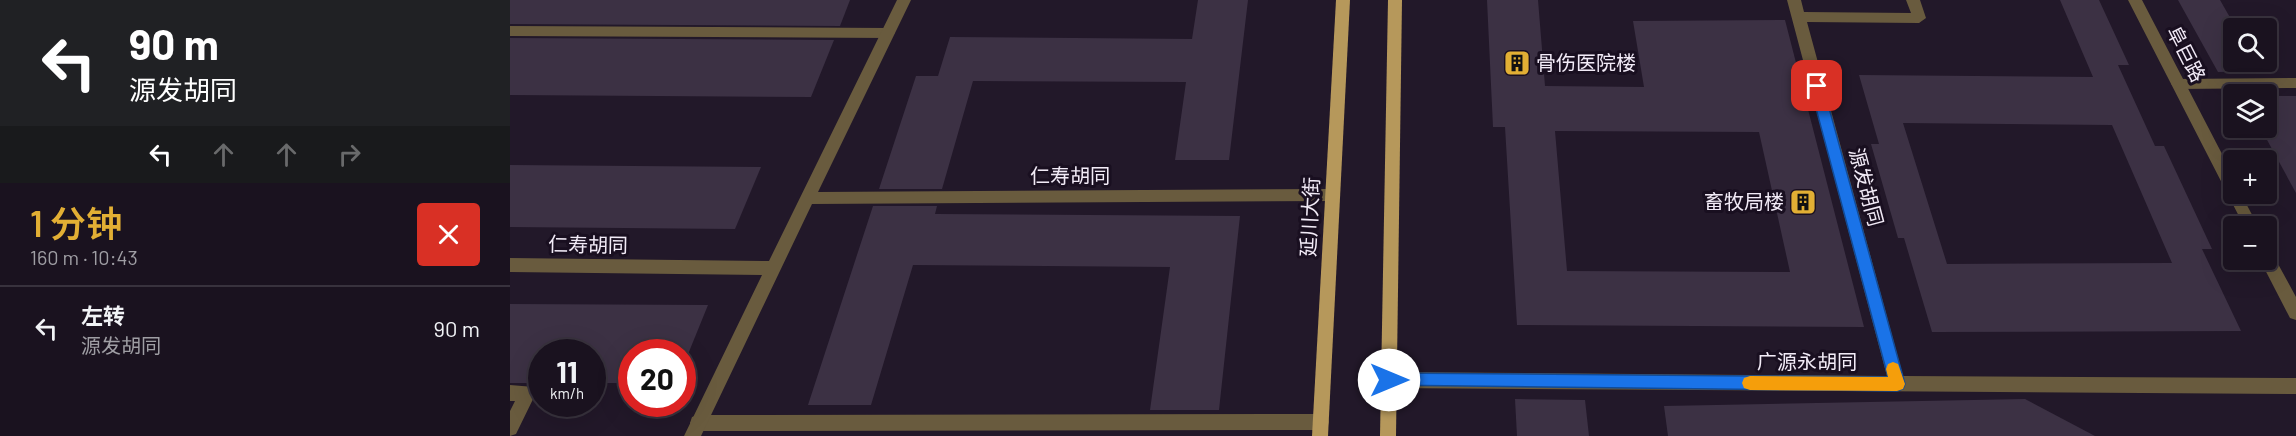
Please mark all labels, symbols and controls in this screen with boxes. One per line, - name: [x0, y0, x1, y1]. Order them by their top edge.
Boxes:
- text: 90 m: [129, 18, 219, 68]
- map controls: [2223, 18, 2277, 270]
- button: search: [2223, 18, 2277, 72]
- street label: 阜巨路: [2163, 21, 2211, 86]
- icon: left: [30, 24, 108, 102]
- building icon: 骨伤医院楼: [1502, 48, 1532, 78]
- place label: 骨伤医院楼: [1536, 50, 1636, 74]
- pin: [1791, 60, 1842, 111]
- icon: arrive: [1800, 69, 1833, 102]
- text: 源发胡同: [129, 73, 237, 105]
- button: layers: [2223, 84, 2277, 138]
- icon: left: [144, 138, 177, 171]
- icon: ahead: [207, 138, 240, 171]
- icon: ahead: [270, 138, 303, 171]
- icon: right: [333, 138, 366, 171]
- street label: 源发胡同: [1845, 145, 1889, 228]
- button: +: [2223, 150, 2277, 204]
- street label: 仁寿胡同: [1030, 163, 1110, 187]
- street label: 延川大街: [1295, 176, 1323, 258]
- building icon: 畜牧局楼: [1788, 187, 1818, 217]
- place label: 畜牧局楼: [1704, 189, 1784, 213]
- text: 1 分钟: [30, 201, 122, 244]
- button: close: [417, 203, 480, 266]
- button: −: [2223, 216, 2277, 270]
- street label: 仁寿胡同: [548, 231, 628, 257]
- text: 160 m · 10:43: [30, 245, 138, 269]
- text: 左转: [81, 302, 125, 328]
- icon: left: [30, 312, 63, 345]
- text: 90 m: [434, 315, 480, 341]
- text: 源发胡同: [81, 333, 161, 357]
- speed limit sign: 20: [618, 339, 696, 417]
- position arrow: [1357, 348, 1421, 412]
- street label: 广源永胡同: [1757, 349, 1857, 373]
- text: 11: [556, 353, 578, 389]
- text: km/h: [550, 384, 584, 402]

